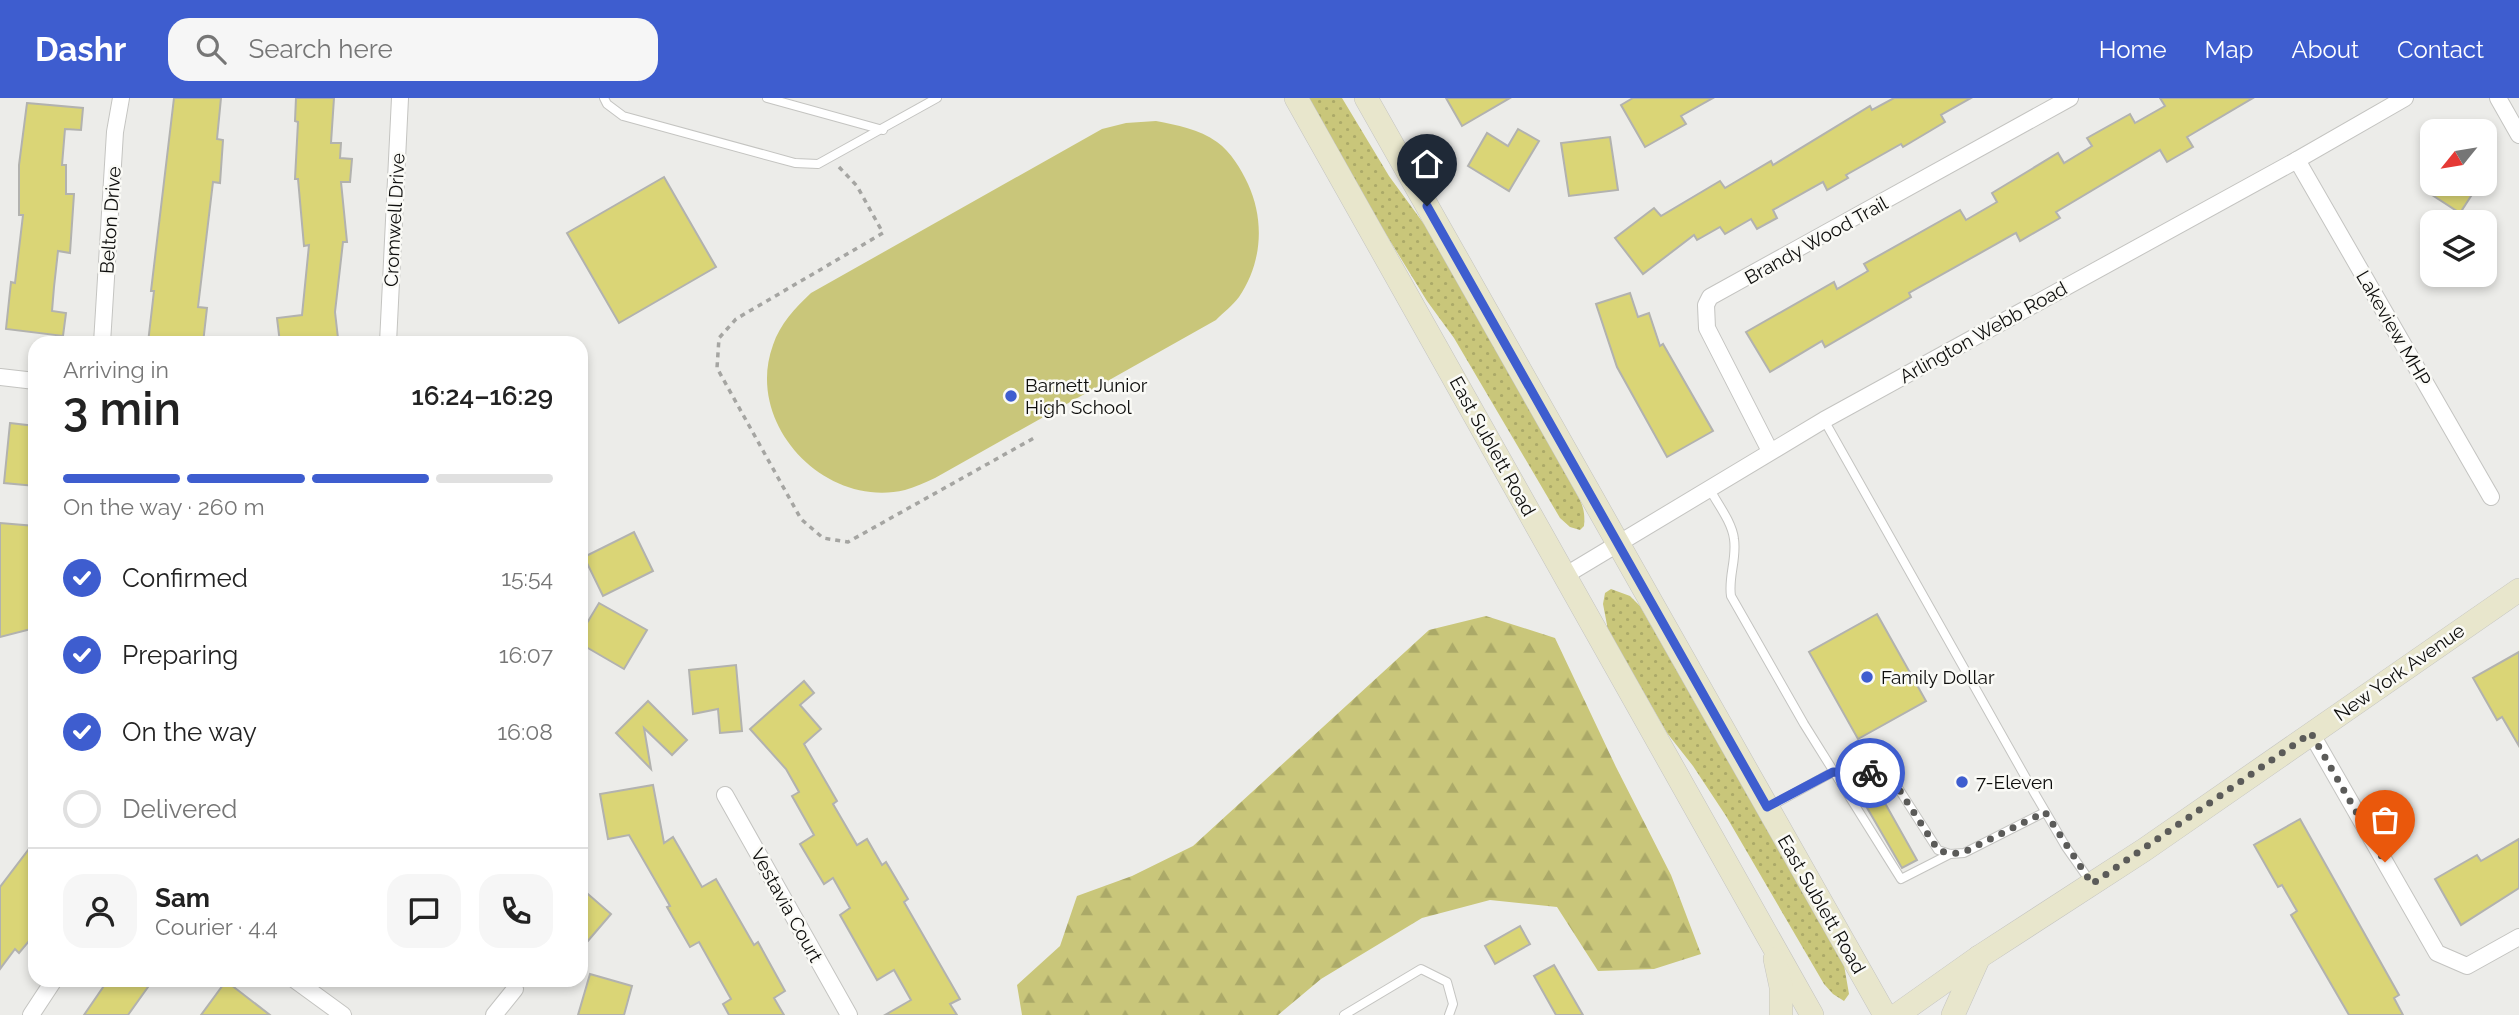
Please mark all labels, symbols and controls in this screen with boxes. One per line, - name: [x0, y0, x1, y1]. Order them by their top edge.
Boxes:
- search box: [168, 18, 658, 81]
- text: Dashr: [35, 30, 126, 69]
- icon: search: [192, 30, 230, 68]
- text: Search here: [248, 34, 393, 64]
- text: Home: [2099, 35, 2167, 64]
- text: Map: [2205, 35, 2253, 64]
- text: About: [2291, 35, 2359, 64]
- text: Contact: [2397, 35, 2484, 64]
- north arrow: [2420, 119, 2497, 196]
- map controls: [2420, 119, 2497, 287]
- pin: [1397, 134, 1457, 206]
- icon: home: [1408, 145, 1446, 183]
- street label: Cromwell Drive: [380, 152, 408, 288]
- street label: Belton Drive: [95, 165, 125, 275]
- street label: Brandy Wood Trail: [1741, 191, 1892, 288]
- button: layers: [2420, 210, 2497, 287]
- street label: Lakeview MHP: [2352, 267, 2436, 390]
- street label: Arlington Webb Road: [1895, 277, 2071, 387]
- text: Arriving in: [63, 356, 169, 383]
- street label: East Sublett Road: [1446, 372, 1540, 520]
- place label: Barnett Junior High School: [1025, 374, 1148, 418]
- text: 16:24–16:29: [411, 381, 553, 411]
- text: 3 min: [63, 382, 181, 436]
- marker: Barnett Junior High School: [1003, 388, 1019, 404]
- text: On the way · 260 m: [63, 493, 265, 520]
- icon: check: [63, 559, 101, 597]
- text: Confirmed: [122, 563, 248, 593]
- text: 15:54: [501, 564, 553, 591]
- street label: New York Avenue: [2330, 619, 2468, 725]
- icon: check: [63, 636, 101, 674]
- text: Preparing: [122, 640, 238, 670]
- text: 16:07: [499, 641, 553, 668]
- place label: Family Dollar: [1881, 666, 1995, 688]
- marker: Family Dollar: [1859, 669, 1875, 685]
- icon: check: [63, 713, 101, 751]
- text: On the way: [122, 717, 257, 747]
- text: 16:08: [497, 718, 553, 745]
- courier: [1835, 738, 1905, 808]
- icon: bike: [1851, 754, 1889, 792]
- place label: 7-Eleven: [1976, 771, 2053, 793]
- marker: 7-Eleven: [1954, 774, 1970, 790]
- pin: [2355, 790, 2415, 862]
- text: Delivered: [122, 794, 237, 824]
- icon: bag: [2366, 801, 2404, 839]
- street label: East Sublett Road: [1773, 831, 1871, 977]
- street label: Vestavia Court: [747, 844, 828, 966]
- button: person: [63, 874, 137, 948]
- button: chat: [387, 874, 461, 948]
- button: phone: [479, 874, 553, 948]
- text: Sam: [155, 883, 210, 913]
- text: Courier · 4.4: [155, 913, 278, 940]

